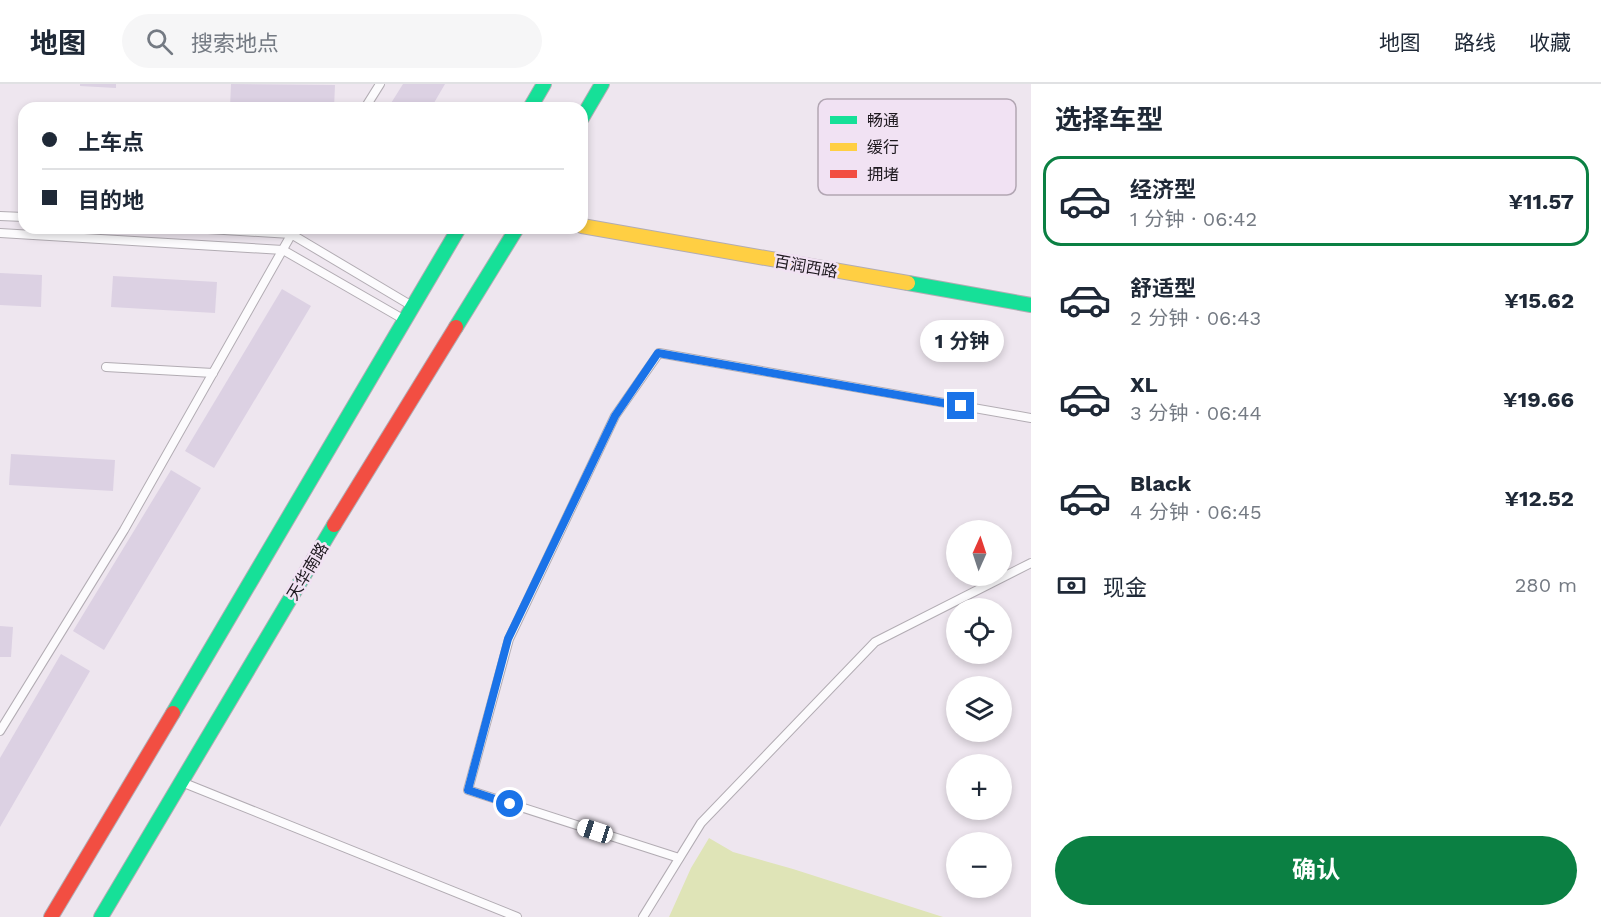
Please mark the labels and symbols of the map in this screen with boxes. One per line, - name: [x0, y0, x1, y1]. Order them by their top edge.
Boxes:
- legend: [818, 99, 1016, 195]
- text: 畅通: [867, 111, 899, 130]
- text: 缓行: [867, 138, 899, 157]
- text: 拥堵: [867, 165, 899, 184]
- street label: 百润西路: [773, 252, 839, 281]
- callout: 1 分钟: [919, 319, 1003, 361]
- route end: [947, 392, 974, 419]
- north arrow: [946, 520, 1012, 586]
- street label: 天华南路: [283, 539, 332, 604]
- route start: [496, 790, 523, 817]
- car: [575, 817, 615, 845]

